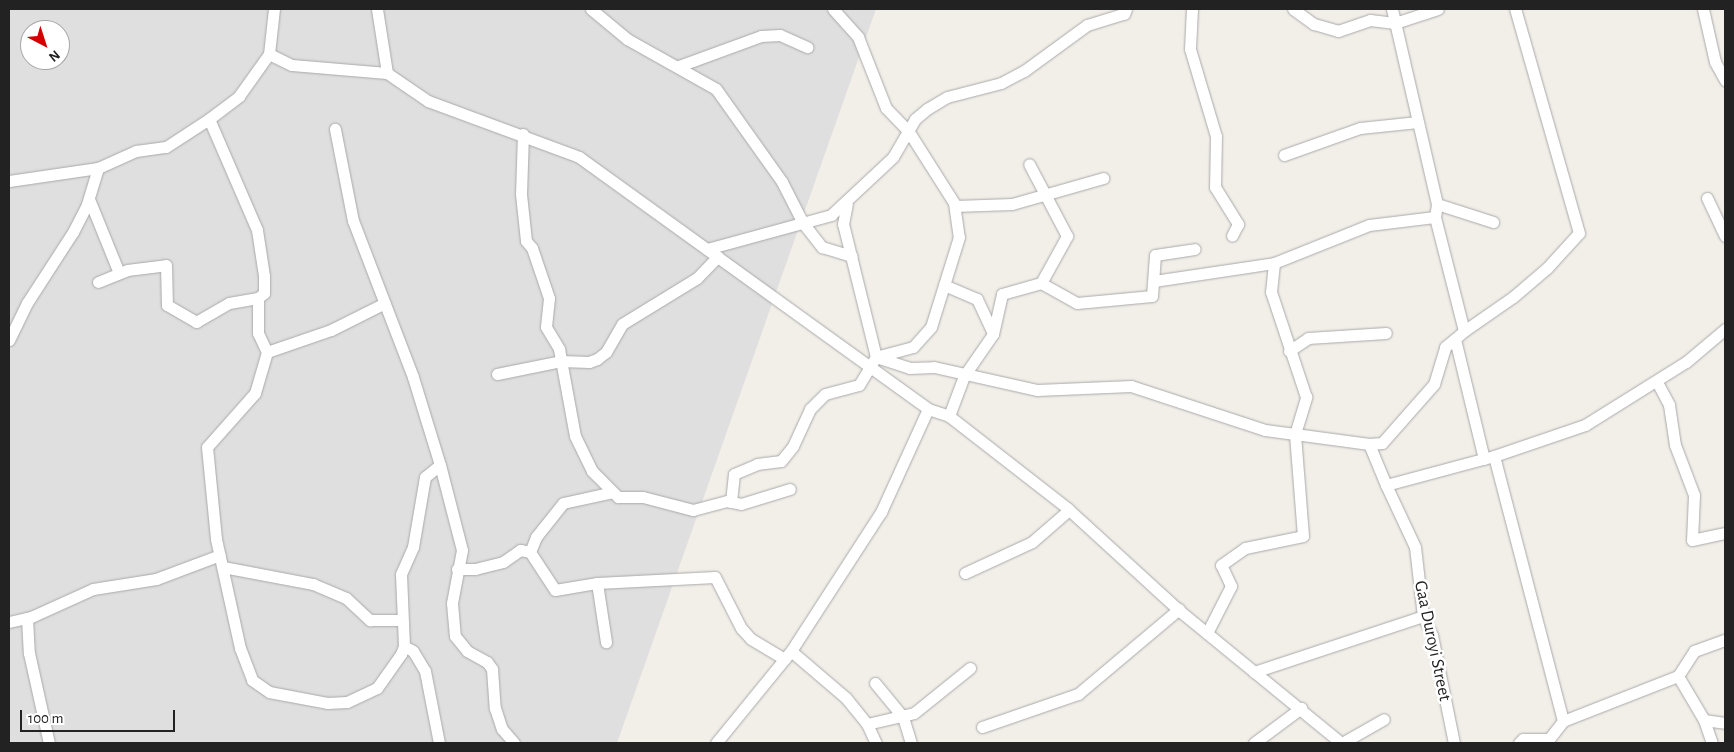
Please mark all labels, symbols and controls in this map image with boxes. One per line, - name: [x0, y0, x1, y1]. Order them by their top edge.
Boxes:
- north arrow: [20, 20, 70, 70]
- text: N: [46, 47, 62, 64]
- street label: Gaa Duroyi Street: [1409, 579, 1455, 703]
- scale bar: [22, 700, 178, 732]
- text: 100 m: [28, 711, 63, 726]

